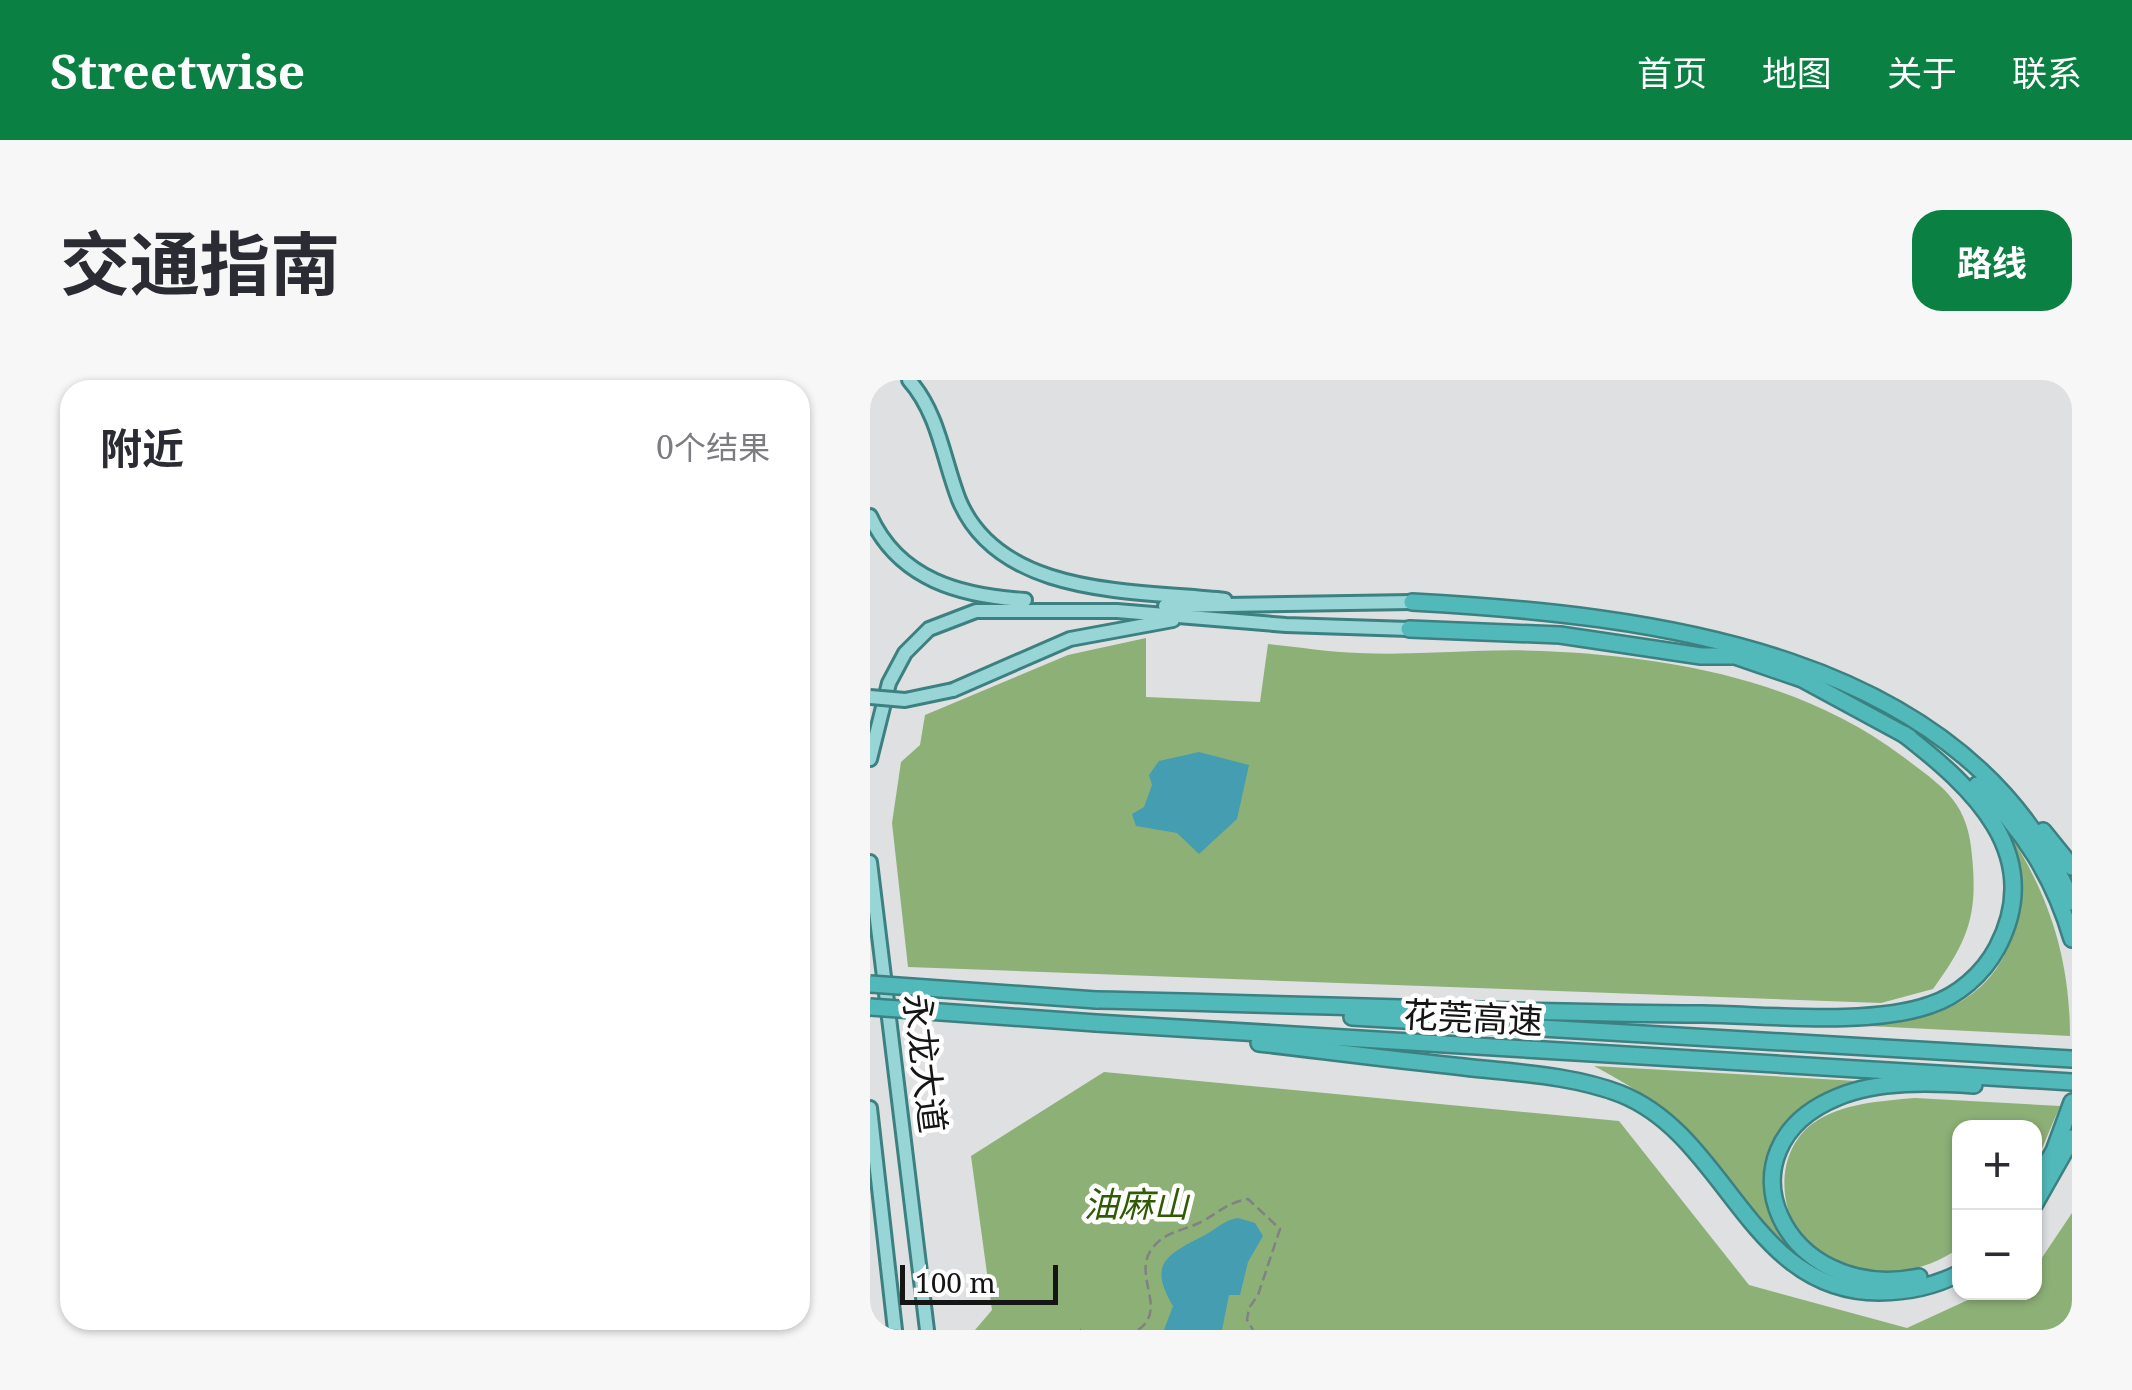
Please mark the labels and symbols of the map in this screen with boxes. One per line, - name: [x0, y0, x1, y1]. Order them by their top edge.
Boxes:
- street label: 花莞高速: [1402, 990, 1544, 1044]
- street label: 永龙大道: [894, 991, 958, 1135]
- park label: 油麻山: [1083, 1180, 1190, 1227]
- scale bar: [900, 1260, 1058, 1304]

